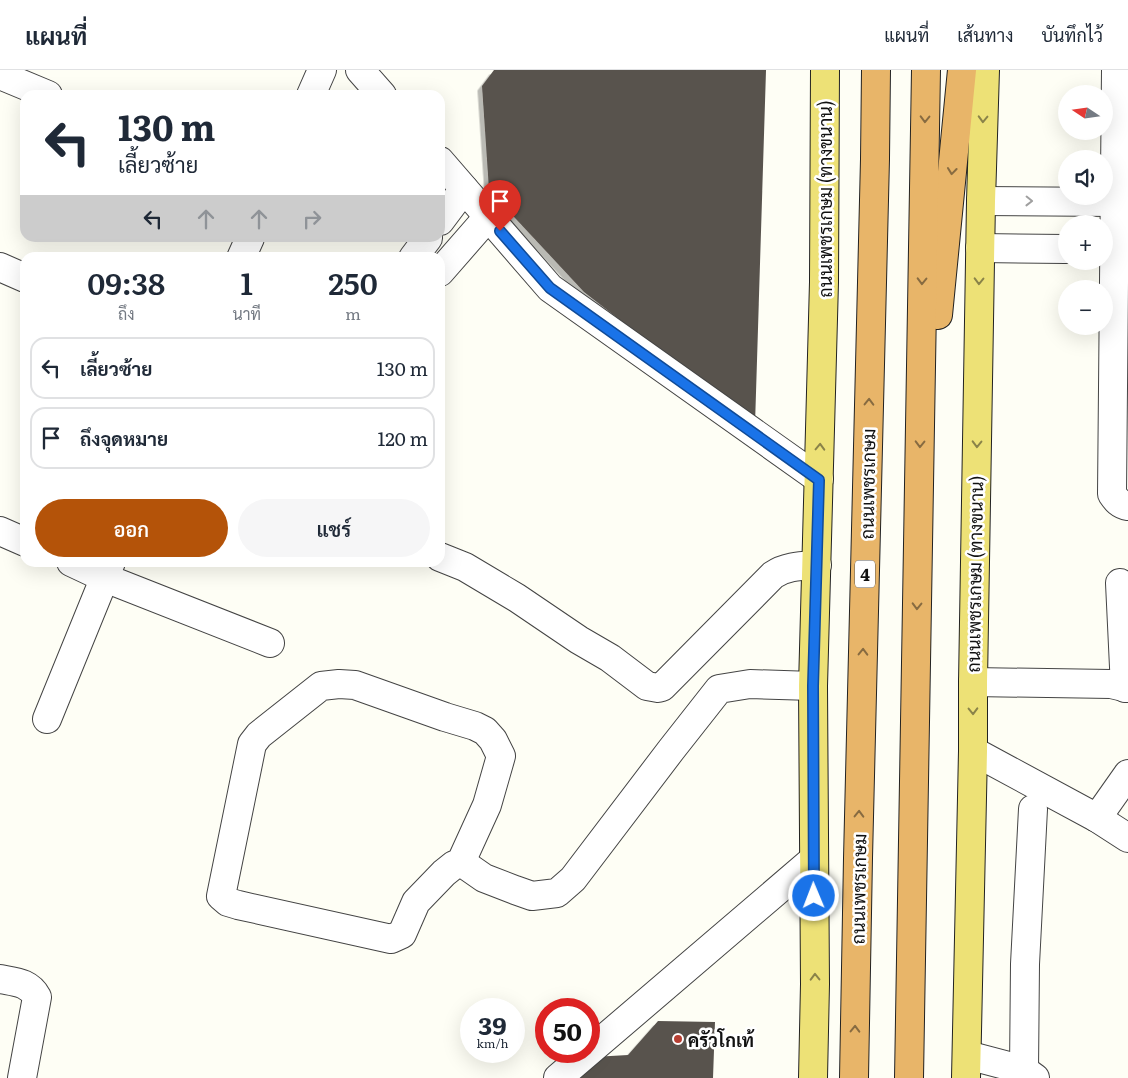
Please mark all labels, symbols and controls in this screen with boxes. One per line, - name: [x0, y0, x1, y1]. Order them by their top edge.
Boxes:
- text: แผนที่: [25, 17, 87, 52]
- text: แผนที่: [884, 21, 929, 48]
- text: เส้นทาง: [957, 21, 1013, 48]
- text: บันทึกไว้: [1041, 21, 1103, 48]
- north arrow: [1058, 85, 1112, 140]
- map controls: [1058, 85, 1113, 335]
- text: 130 m: [118, 100, 215, 152]
- street label: ถนนเพชรเกษม (ทางขนาน): [811, 100, 838, 298]
- icon: left: [35, 110, 100, 175]
- one-way arrow: [920, 115, 931, 123]
- one-way arrow: [978, 115, 989, 123]
- text: เลี้ยวซ้าย: [118, 147, 198, 180]
- button: sound: [1058, 150, 1113, 205]
- one-way arrow: [947, 167, 958, 175]
- pin: [479, 180, 521, 231]
- icon: arrive: [486, 187, 514, 215]
- one-way arrow: [1026, 196, 1034, 206]
- icon: left: [139, 205, 167, 233]
- icon: ahead: [192, 205, 220, 233]
- icon: ahead: [245, 205, 273, 233]
- icon: right: [298, 205, 326, 233]
- button: +: [1058, 215, 1113, 270]
- text: 09:38: [87, 260, 165, 304]
- text: 1: [241, 260, 253, 304]
- text: 250: [328, 260, 378, 304]
- one-way arrow: [917, 277, 928, 285]
- one-way arrow: [974, 278, 984, 285]
- button: −: [1058, 280, 1113, 335]
- text: ถึง: [118, 301, 135, 325]
- text: นาที: [232, 301, 261, 325]
- text: m: [345, 301, 361, 325]
- icon: left: [37, 354, 65, 382]
- text: เลี้ยวซ้าย: [80, 354, 152, 382]
- text: 130 m: [377, 354, 428, 382]
- one-way arrow: [864, 398, 874, 406]
- icon: arrive: [37, 424, 65, 452]
- text: ถึงจุดหมาย: [80, 424, 168, 452]
- text: 120 m: [377, 424, 428, 452]
- street label: ถนนเพชรเกษม: [853, 428, 881, 540]
- one-way arrow: [915, 440, 925, 448]
- one-way arrow: [971, 440, 982, 448]
- one-way arrow: [814, 443, 825, 451]
- street label: ถนนเพชรเกษม (ทางขนาน): [959, 475, 989, 673]
- button: ออก: [35, 499, 228, 557]
- button: แชร์: [238, 499, 430, 557]
- road number: 4: [855, 560, 875, 588]
- one-way arrow: [912, 602, 922, 610]
- one-way arrow: [858, 648, 868, 656]
- one-way arrow: [968, 708, 978, 715]
- one-way arrow: [854, 810, 864, 818]
- street label: ถนนเพชรเกษม: [844, 833, 872, 945]
- position arrow: [787, 869, 839, 921]
- one-way arrow: [810, 973, 820, 980]
- speed limit sign: 50: [535, 998, 600, 1063]
- text: 39: [478, 1006, 507, 1043]
- one-way arrow: [850, 1025, 860, 1033]
- place label: ครัวโกเท้: [688, 1026, 755, 1053]
- marker: ครัวโกเท้: [672, 1033, 684, 1045]
- text: km/h: [477, 1034, 508, 1052]

